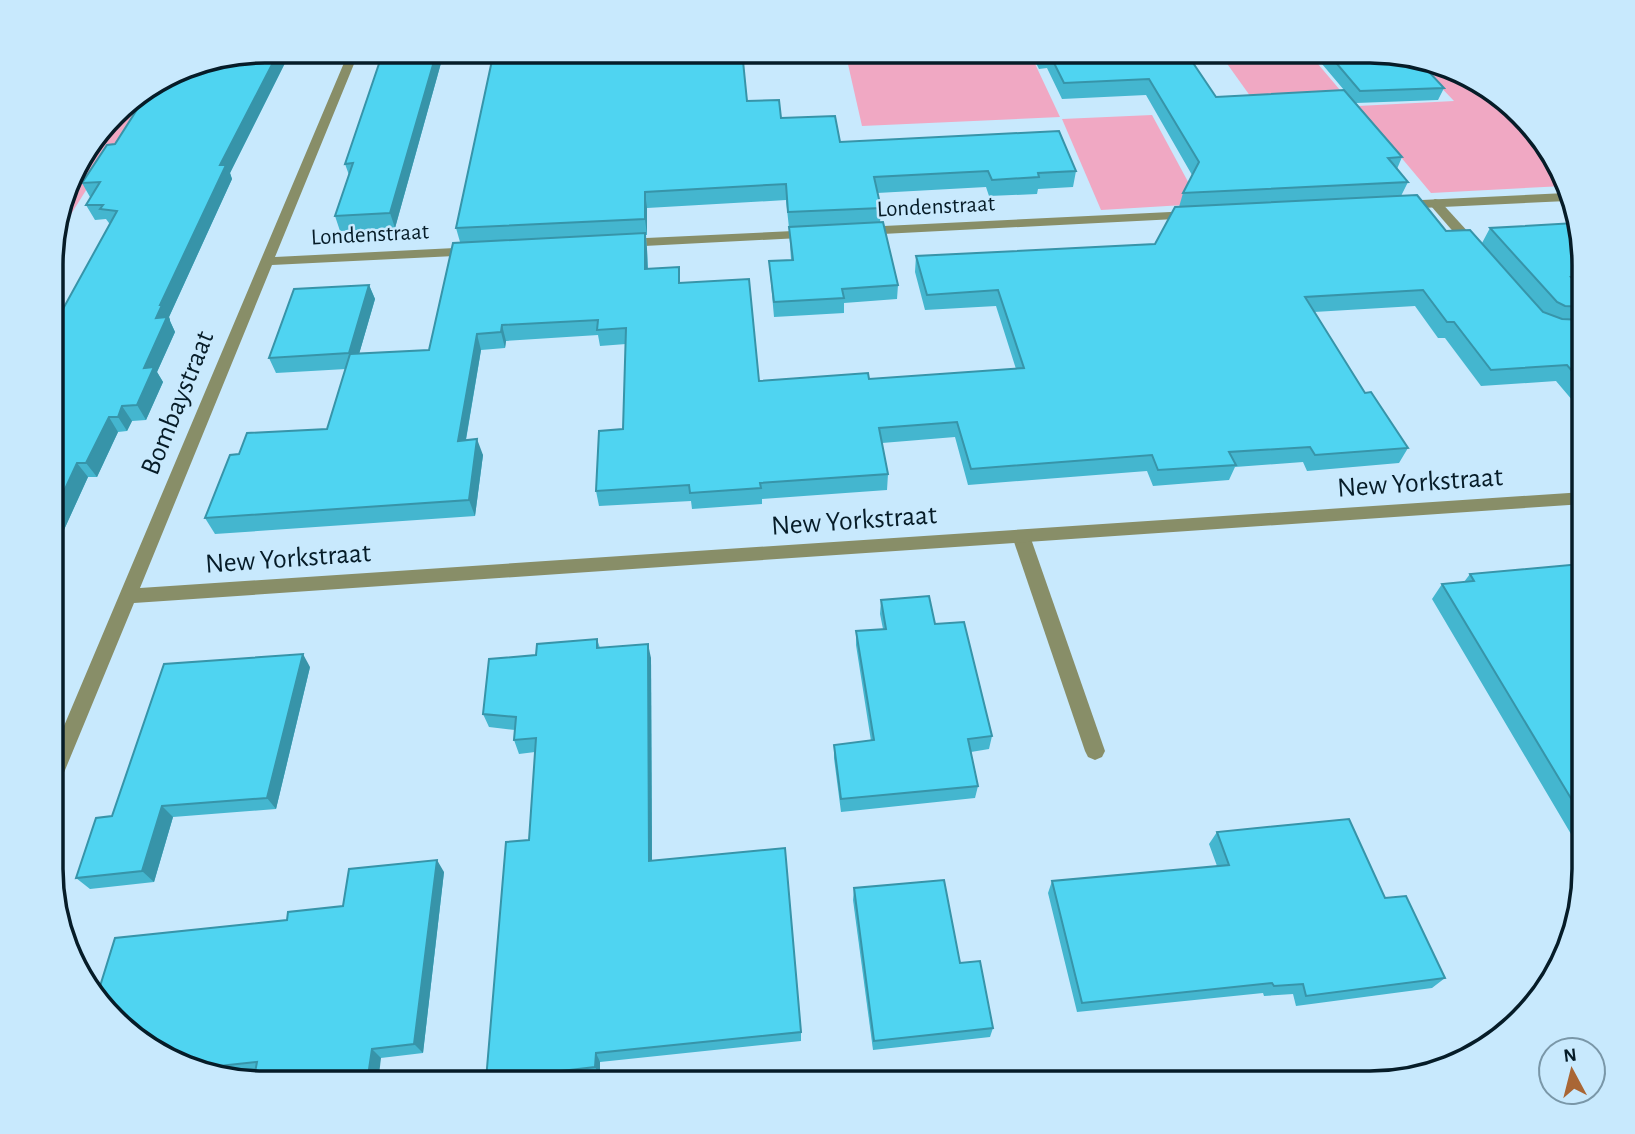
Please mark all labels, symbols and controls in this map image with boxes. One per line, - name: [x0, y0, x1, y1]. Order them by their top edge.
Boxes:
- street label: Londenstraat: [876, 192, 996, 222]
- street label: Londenstraat: [310, 220, 430, 250]
- street label: Bombaystraat: [136, 327, 220, 479]
- street label: New Yorkstraat: [1336, 463, 1504, 503]
- street label: New Yorkstraat: [770, 501, 938, 541]
- street label: New Yorkstraat: [204, 539, 372, 579]
- north arrow: [1537, 1036, 1607, 1106]
- text: N: [1562, 1045, 1578, 1066]

